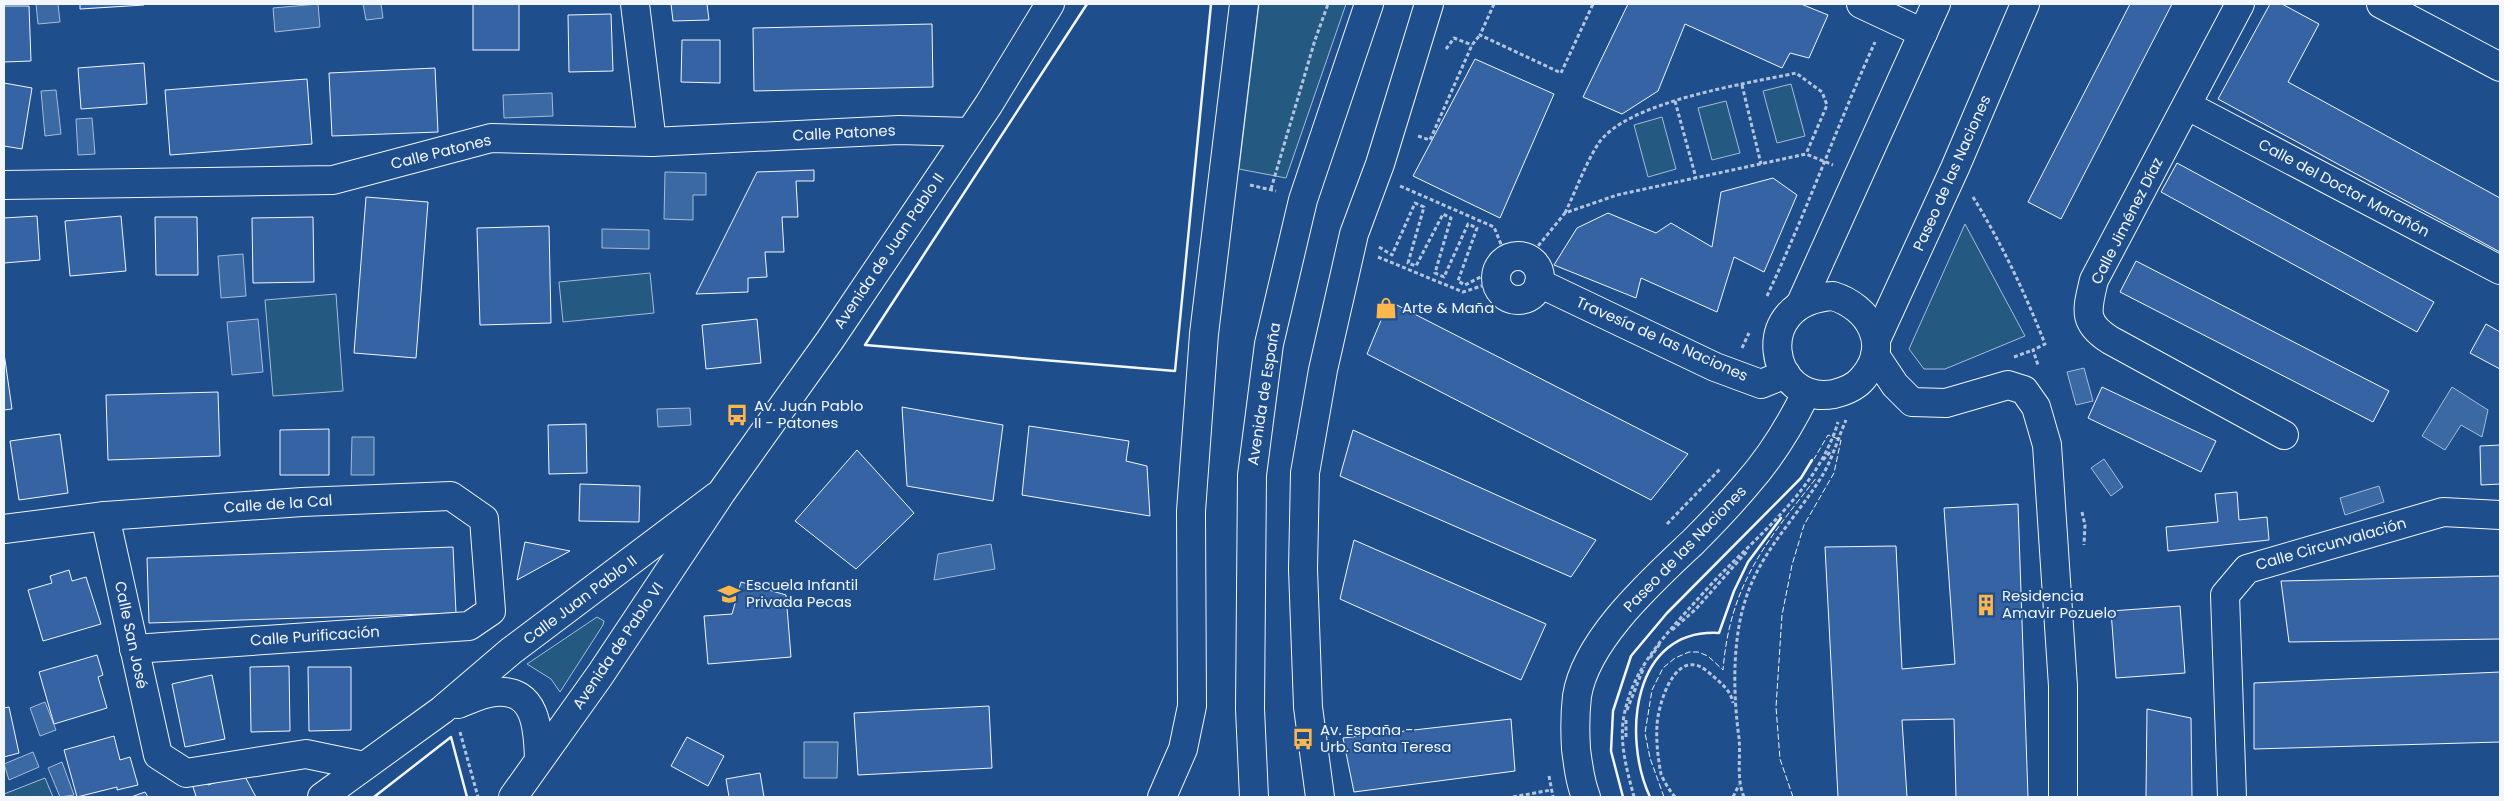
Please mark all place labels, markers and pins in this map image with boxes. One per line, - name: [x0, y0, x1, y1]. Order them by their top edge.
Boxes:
- shop icon: Arte & Maña: [1373, 295, 1399, 321]
- place label: Arte & Maña: [1402, 297, 1494, 318]
- place label: Av. Juan Pablo II - Patones: [754, 395, 863, 433]
- bus stop icon: Av. Juan Pablo II - Patones: [724, 402, 750, 428]
- place label: Escuela Infantil Privada Pecas: [746, 574, 858, 612]
- school or university icon: Escuela Infantil Privada Pecas: [716, 581, 742, 607]
- place label: Residencia Amavir Pozuelo: [2002, 585, 2117, 623]
- building icon: Residencia Amavir Pozuelo: [1973, 592, 1999, 618]
- place label: Av. España - Urb. Santa Teresa: [1320, 719, 1451, 757]
- bus stop icon: Av. España - Urb. Santa Teresa: [1290, 726, 1316, 752]

